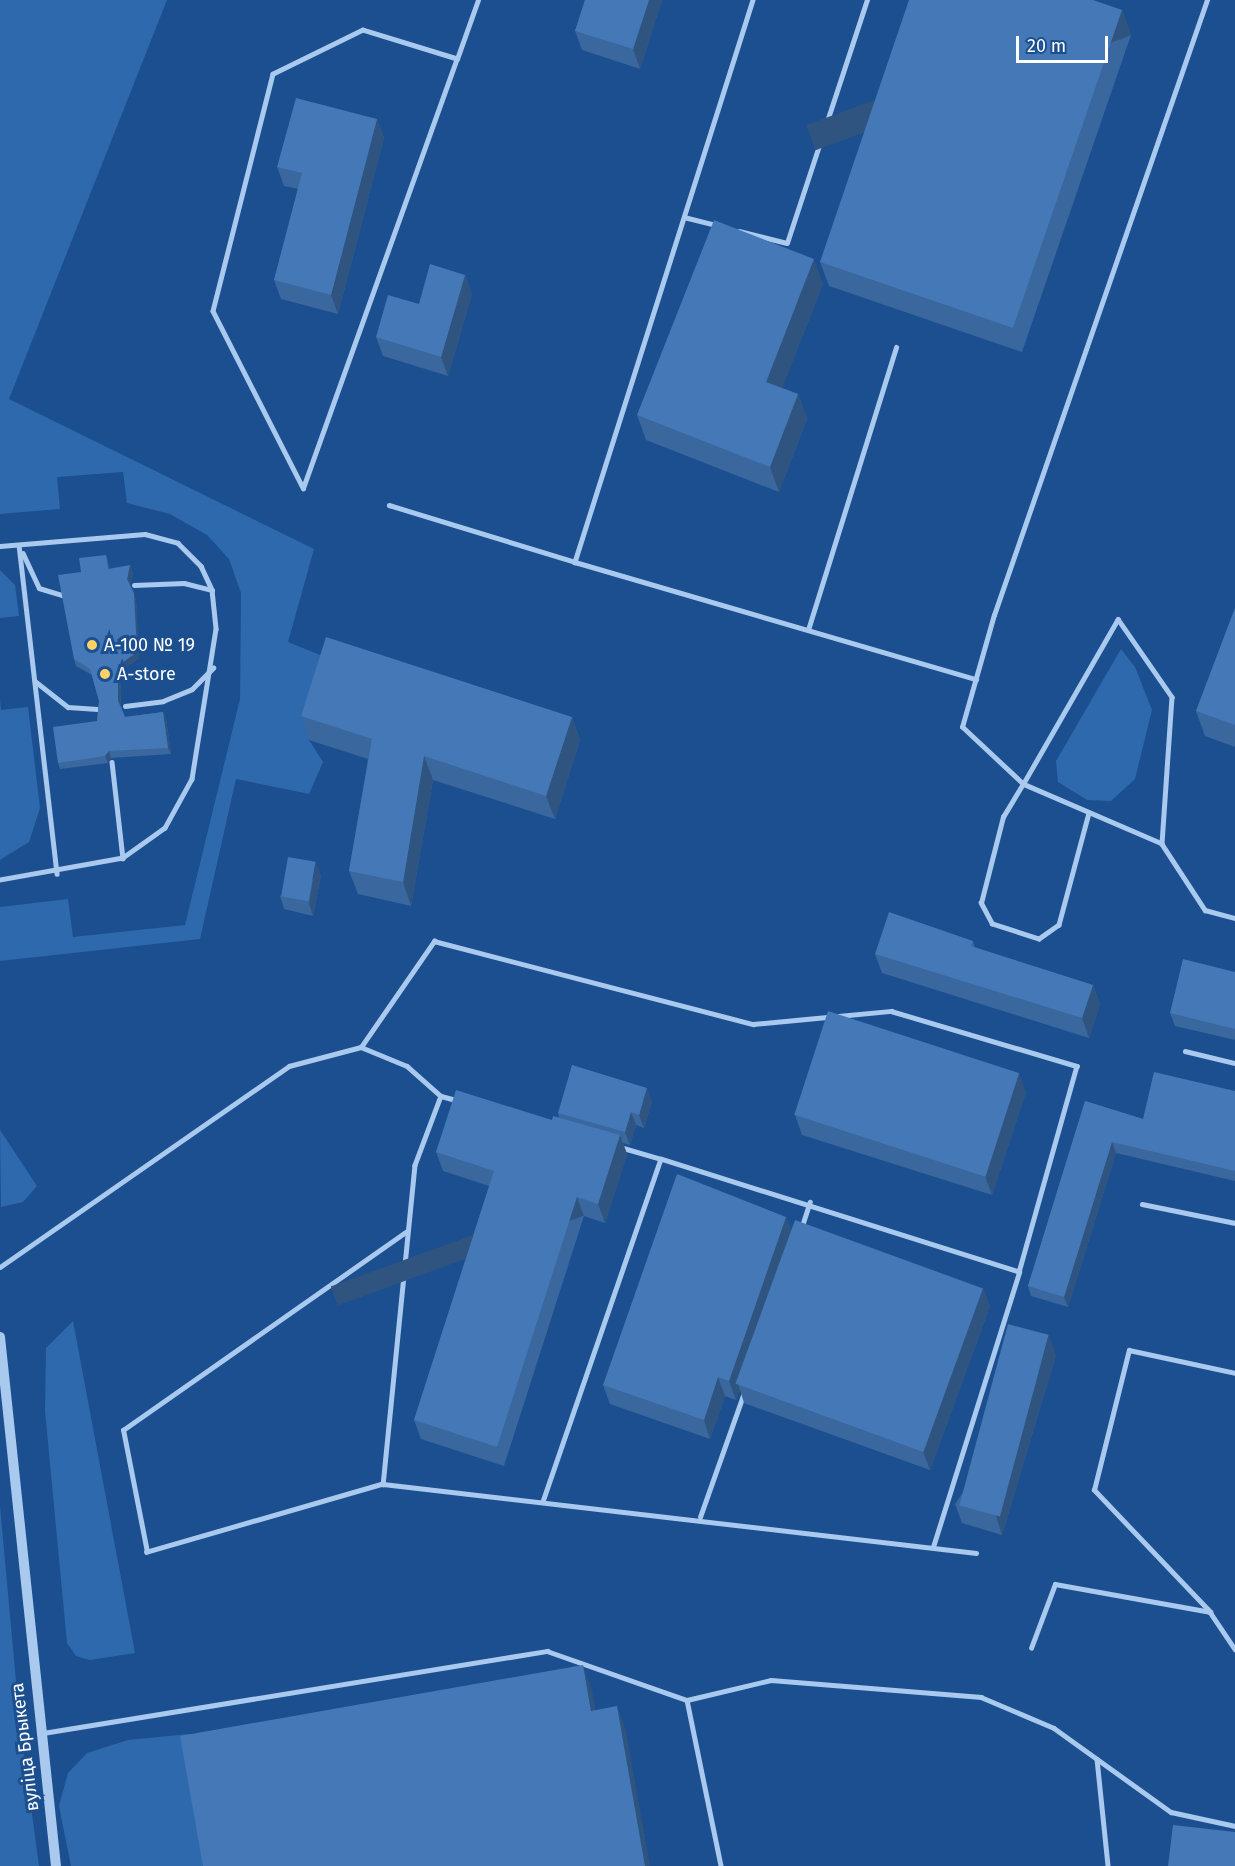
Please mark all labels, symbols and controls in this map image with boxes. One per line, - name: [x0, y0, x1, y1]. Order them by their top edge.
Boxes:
- scale bar: [1019, 24, 1110, 62]
- text: 20 m: [1027, 35, 1066, 57]
- place label: А-100 № 19: [104, 634, 195, 656]
- marker: А-100 № 19: [85, 638, 99, 652]
- place label: А-store: [117, 663, 176, 685]
- marker: А-store: [98, 667, 112, 681]
- street label: вуліца Брыкета: [6, 1682, 44, 1812]

